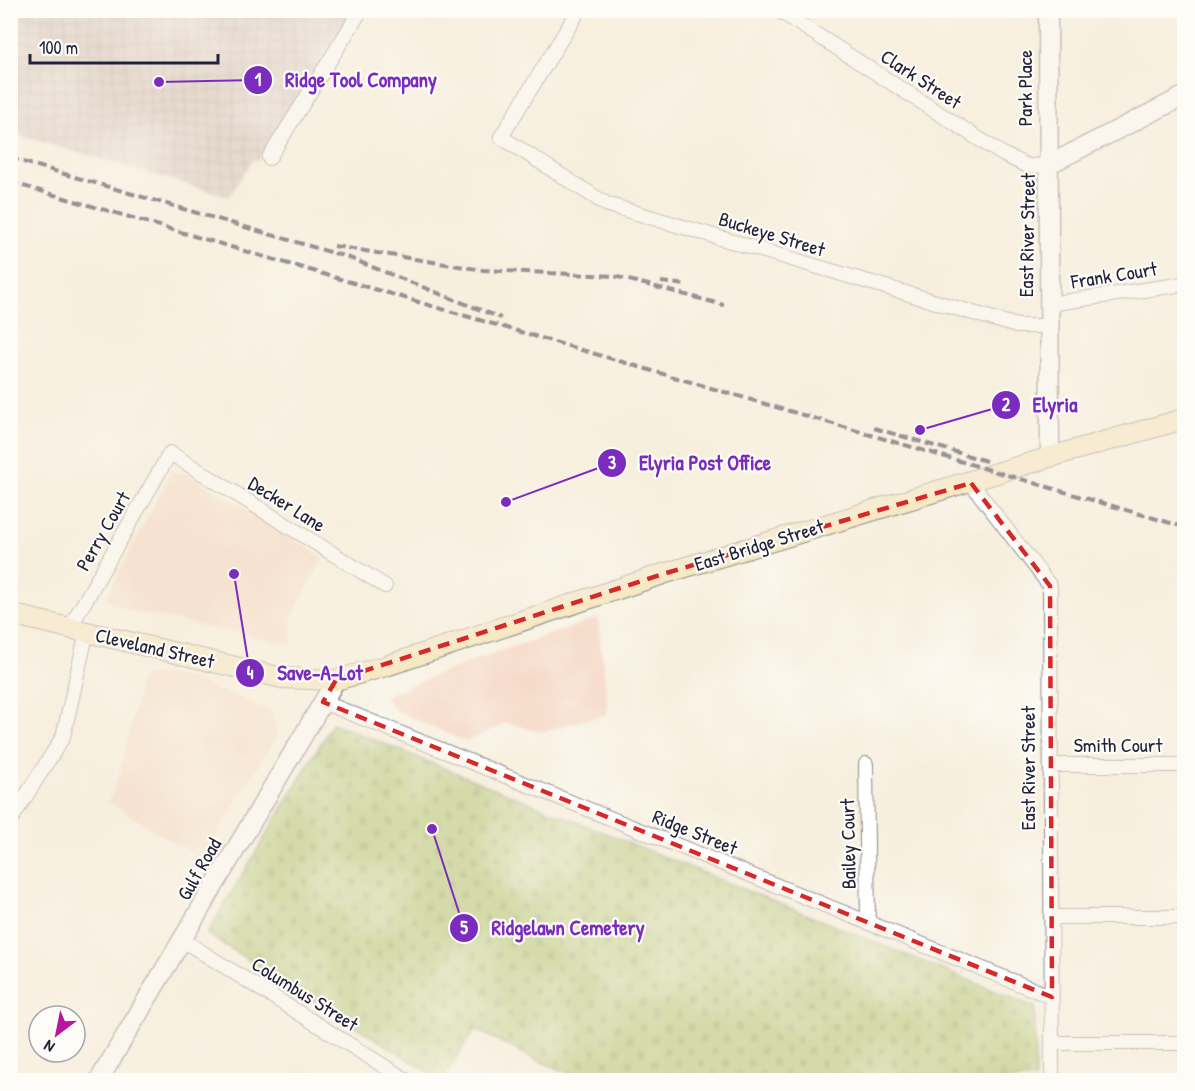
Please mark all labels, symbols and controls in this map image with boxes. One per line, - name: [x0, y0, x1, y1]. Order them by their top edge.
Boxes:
- scale bar: [30, 27, 218, 65]
- text: 100 m: [39, 35, 78, 60]
- street label: Clark Street: [876, 42, 968, 115]
- street label: Park Place: [1011, 50, 1038, 126]
- callout: Ridge Tool Company: [243, 60, 449, 99]
- text: Ridge Tool Company: [285, 65, 437, 95]
- text: 1: [255, 67, 262, 92]
- street label: East River Street: [1012, 172, 1041, 297]
- street label: Buckeye Street: [716, 205, 830, 263]
- street label: Frank Court: [1068, 254, 1160, 295]
- callout: Elyria: [991, 385, 1090, 424]
- text: Elyria: [1033, 390, 1078, 420]
- text: 2: [1002, 392, 1011, 417]
- callout: Elyria Post Office: [597, 444, 783, 483]
- text: Elyria Post Office: [639, 448, 772, 478]
- text: 3: [608, 450, 616, 475]
- street label: Decker Lane: [244, 469, 331, 538]
- street label: Perry Court: [69, 485, 137, 575]
- street label: East Bridge Street: [691, 512, 828, 577]
- street label: Cleveland Street: [93, 621, 218, 675]
- callout: Save-A-Lot: [235, 653, 374, 692]
- text: Save-A-Lot: [277, 658, 363, 687]
- text: 4: [247, 660, 254, 685]
- street label: East River Street: [1014, 705, 1041, 830]
- street label: Smith Court: [1074, 731, 1163, 758]
- street label: Bailey Court: [833, 797, 862, 889]
- street label: Ridge Street: [649, 802, 743, 861]
- street label: Gulf Road: [170, 833, 227, 905]
- callout: Ridgelawn Cemetery: [449, 908, 656, 947]
- text: Ridgelawn Cemetery: [491, 913, 645, 943]
- text: 5: [460, 915, 468, 940]
- street label: Columbus Street: [247, 950, 365, 1038]
- north arrow: [27, 1004, 87, 1064]
- text: N: [39, 1035, 58, 1058]

